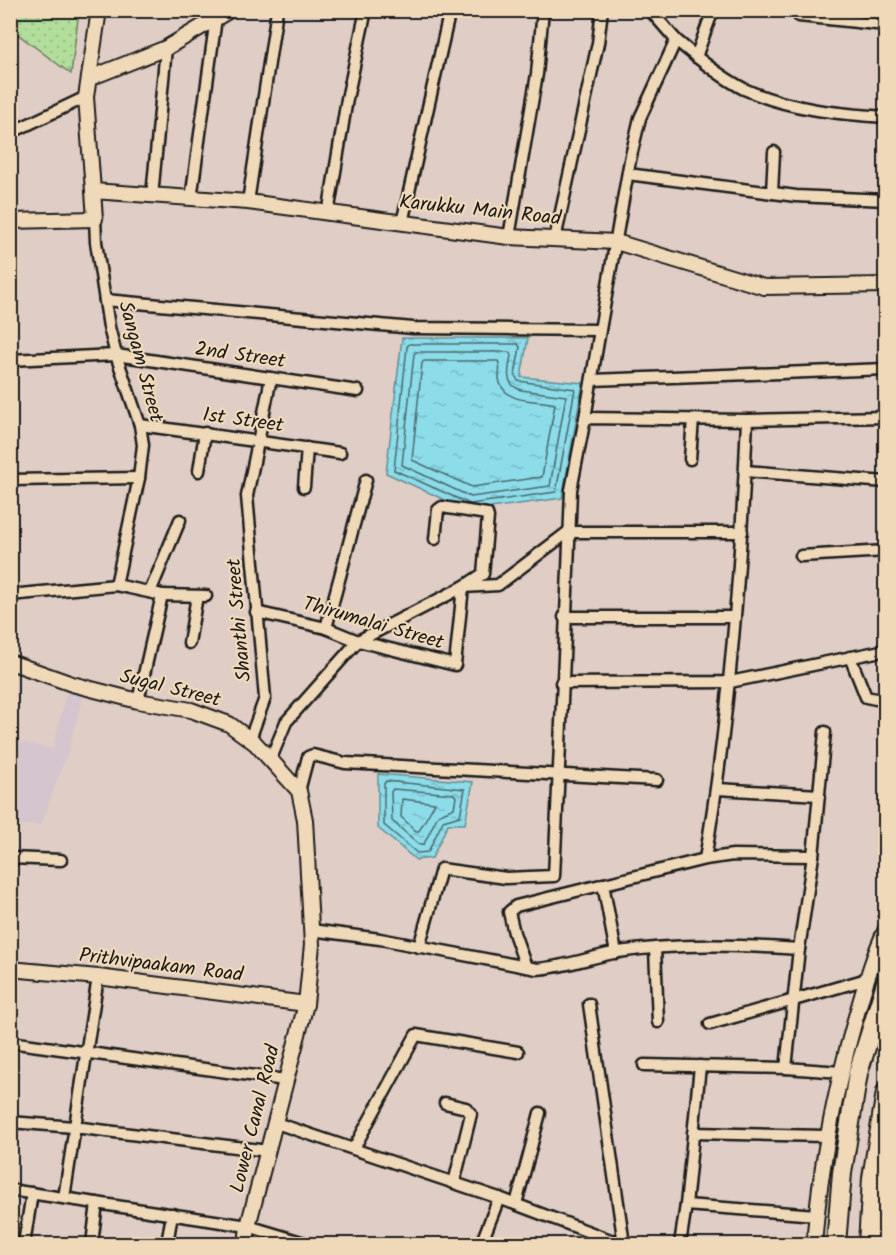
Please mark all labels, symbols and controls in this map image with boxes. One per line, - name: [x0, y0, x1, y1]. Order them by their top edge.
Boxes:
- street label: Karukku Main Road: [397, 187, 564, 236]
- street label: Sangam Street: [108, 298, 172, 426]
- street label: 2nd Street: [193, 334, 288, 378]
- street label: 1st Street: [201, 399, 286, 443]
- street label: Shanthi Street: [219, 557, 261, 683]
- street label: Thirumalai Street: [299, 589, 448, 660]
- street label: Sugal Street: [116, 661, 224, 717]
- street label: Prithvipaakam Road: [77, 940, 246, 992]
- street label: Lower Canal Road: [222, 1041, 290, 1196]

